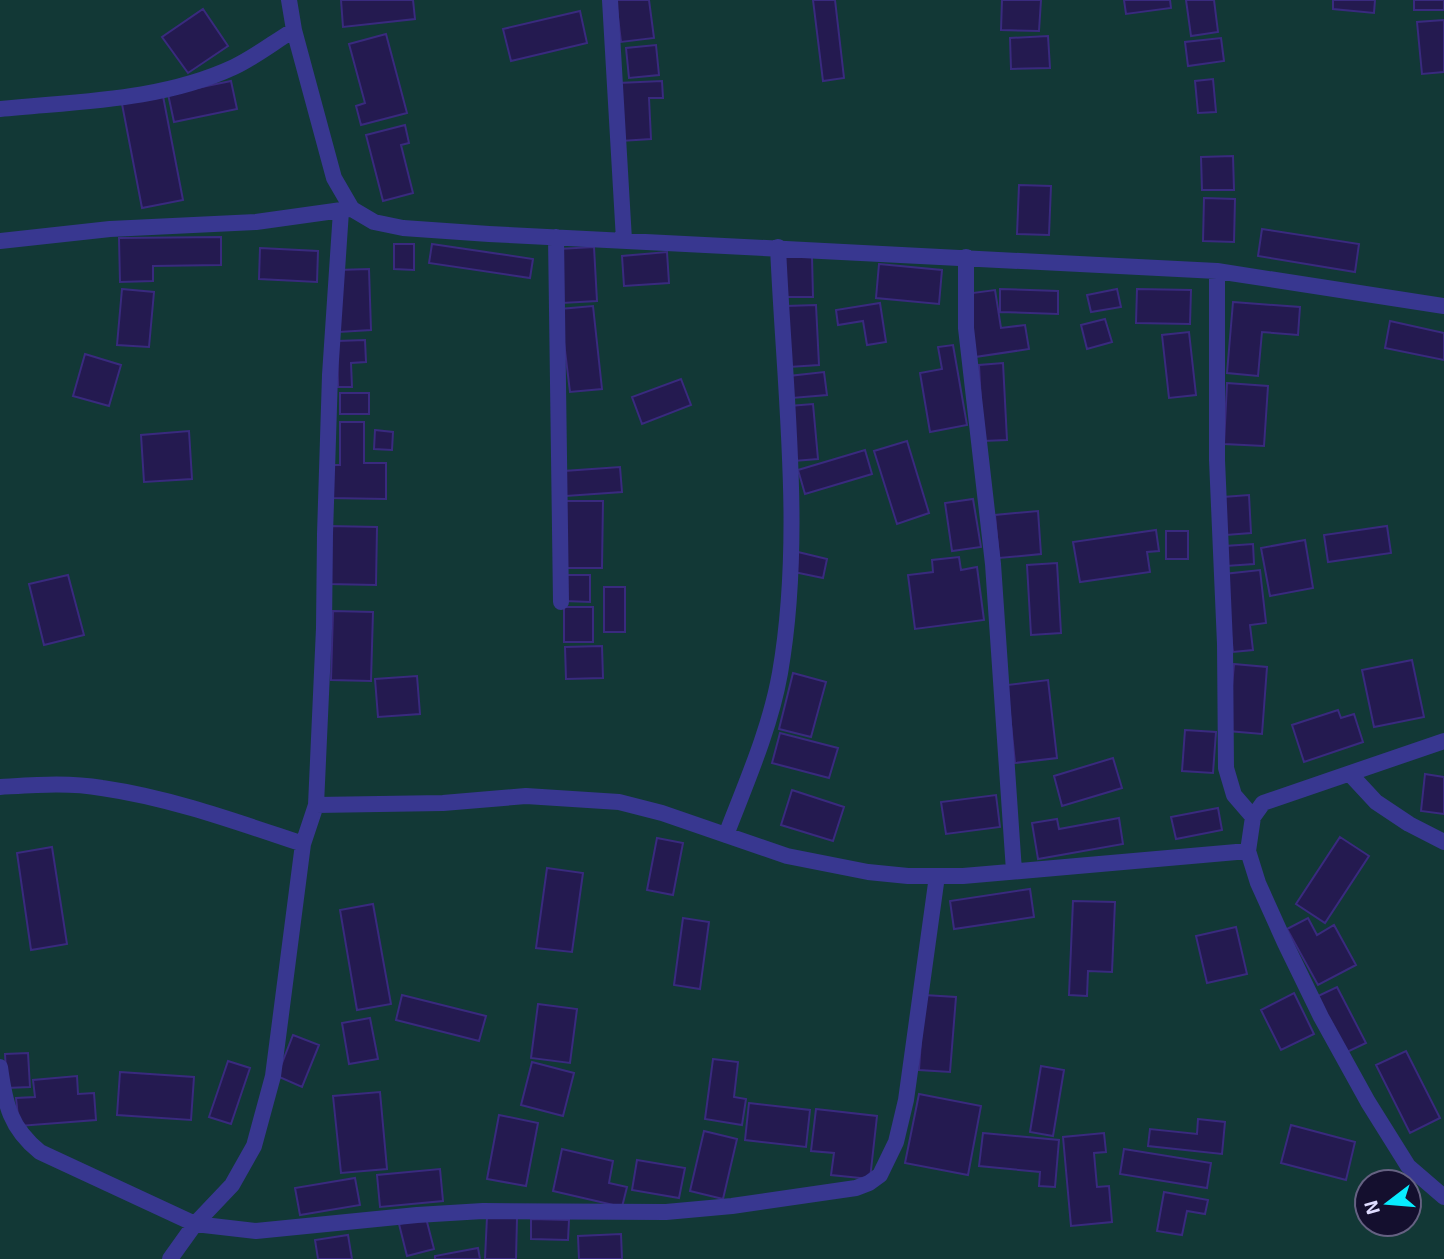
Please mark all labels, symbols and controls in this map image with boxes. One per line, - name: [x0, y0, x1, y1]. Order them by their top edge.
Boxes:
- north arrow: [1353, 1168, 1423, 1238]
- text: N: [1358, 1198, 1384, 1218]

